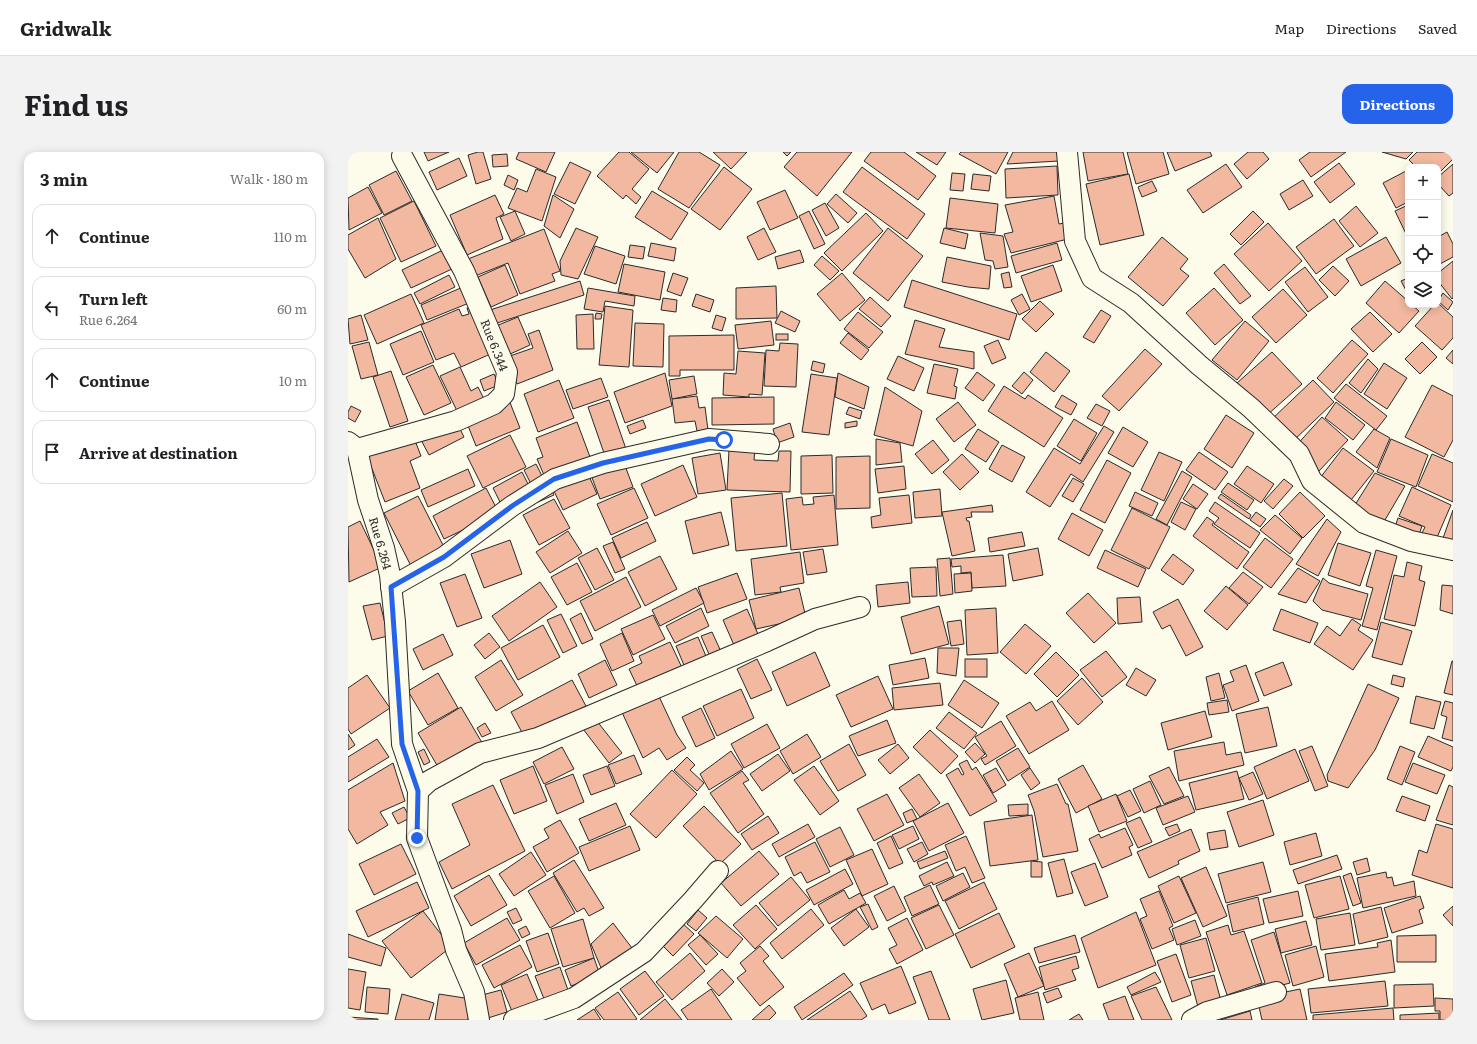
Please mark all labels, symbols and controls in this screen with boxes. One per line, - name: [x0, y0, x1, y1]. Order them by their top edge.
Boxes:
- text: Gridwalk: [20, 14, 111, 42]
- text: Map: [1274, 18, 1304, 38]
- text: Directions: [1326, 18, 1396, 38]
- text: Saved: [1418, 18, 1457, 38]
- text: Find us: [24, 83, 128, 125]
- button: Directions: [1342, 84, 1453, 124]
- map controls: [1405, 164, 1441, 308]
- button: +: [1405, 164, 1441, 200]
- text: 3 min: [40, 166, 88, 191]
- text: Walk · 180 m: [230, 169, 308, 188]
- button: −: [1405, 200, 1441, 236]
- icon: ahead: [41, 225, 63, 247]
- text: Continue: [79, 225, 149, 248]
- text: 110 m: [274, 227, 307, 246]
- button: locate: [1405, 236, 1441, 272]
- button: layers: [1405, 272, 1441, 308]
- text: Turn left: [79, 287, 148, 310]
- icon: left: [41, 297, 63, 319]
- text: 60 m: [277, 299, 307, 318]
- text: Rue 6.264: [79, 310, 137, 329]
- street label: Rue 6.344: [476, 316, 514, 374]
- icon: ahead: [41, 369, 63, 391]
- text: Continue: [79, 369, 149, 392]
- text: 10 m: [279, 371, 307, 390]
- route start: [715, 431, 733, 449]
- icon: arrive: [41, 441, 63, 463]
- text: Arrive at destination: [79, 441, 238, 464]
- street label: Rue 6.264: [365, 515, 397, 572]
- route end: [408, 829, 426, 847]

